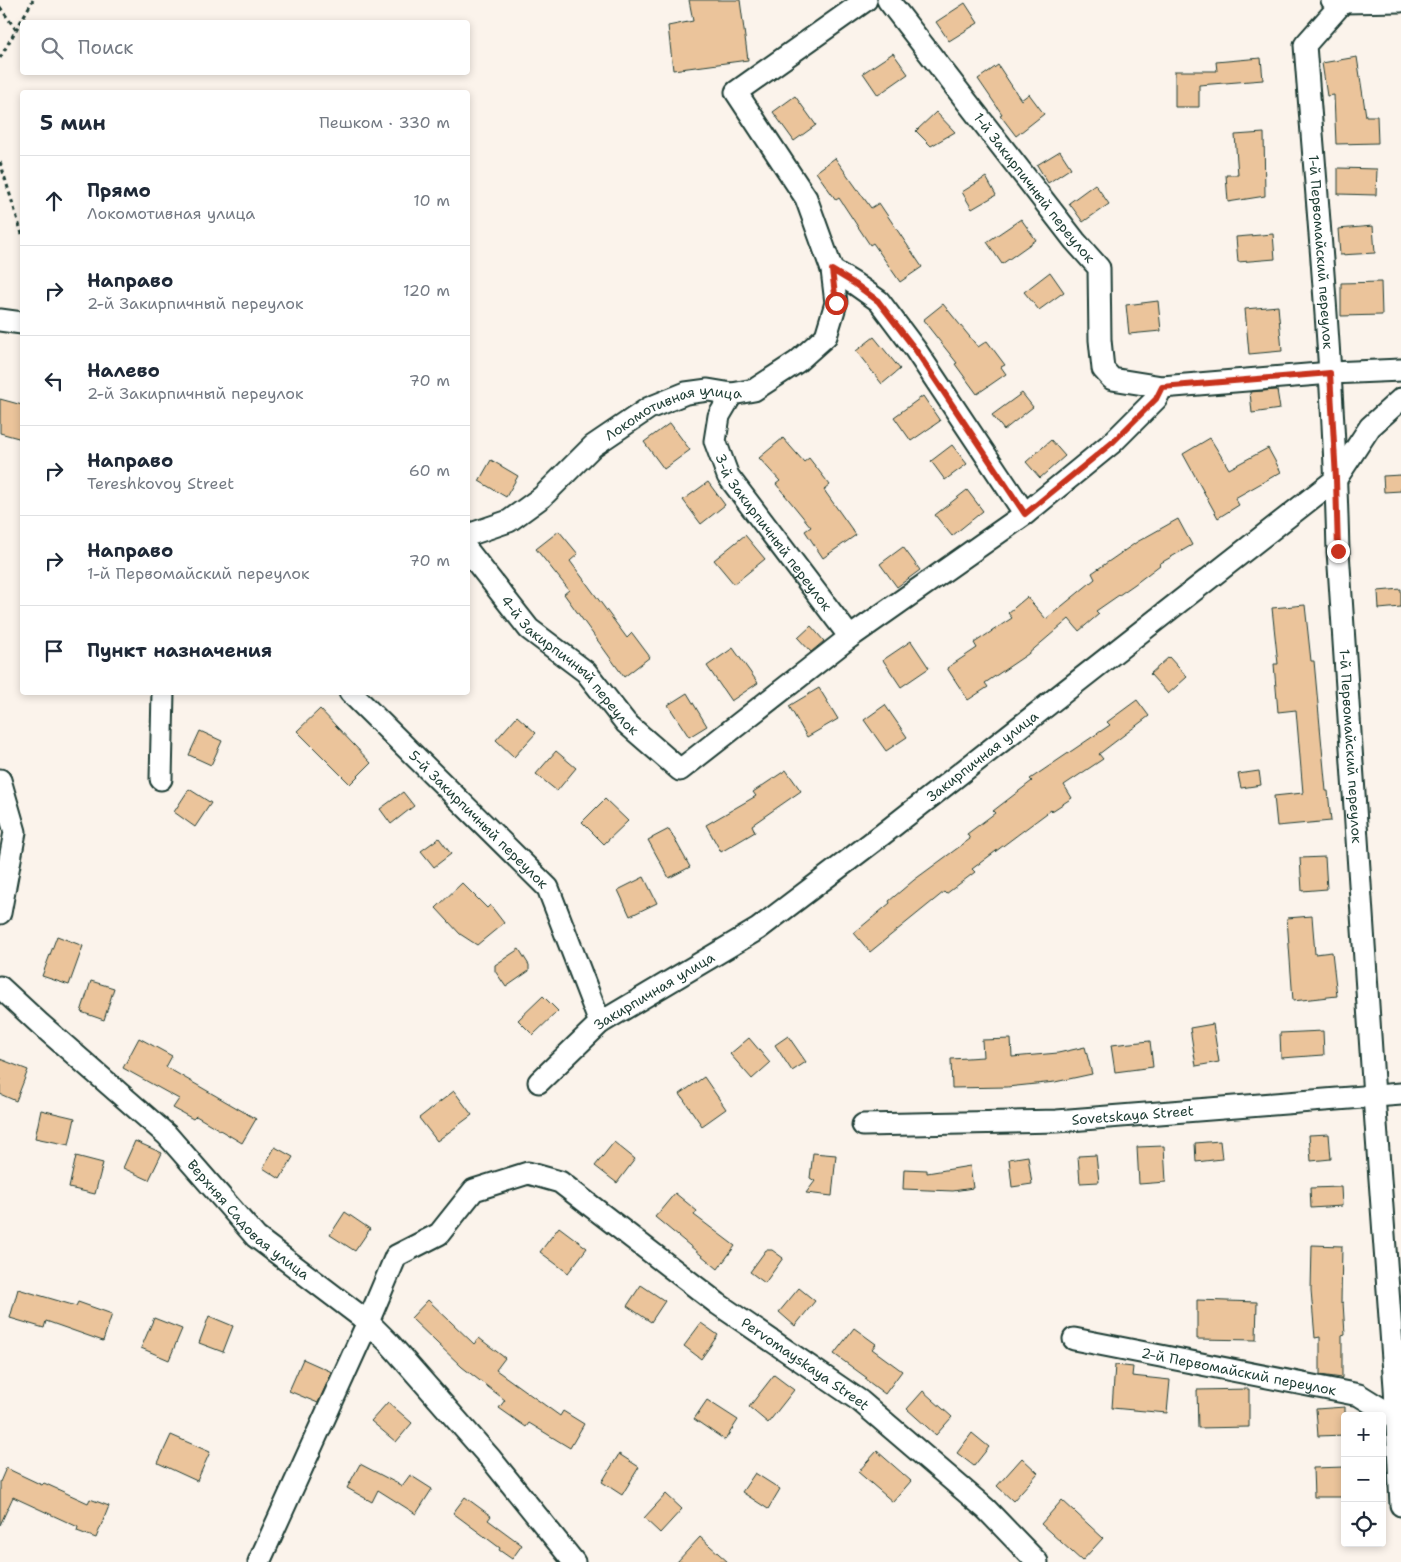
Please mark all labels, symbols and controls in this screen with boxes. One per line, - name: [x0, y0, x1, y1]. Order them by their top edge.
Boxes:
- search box: [20, 20, 470, 75]
- icon: search: [38, 34, 66, 62]
- text: Поиск: [78, 35, 133, 60]
- text: 5 мин: [40, 109, 106, 137]
- street label: 1-й Закирпичный переулок: [970, 109, 1099, 267]
- text: Пешком · 330 m: [319, 112, 450, 133]
- street label: 1-й Первомайский переулок: [1305, 154, 1337, 350]
- text: Прямо: [87, 178, 151, 203]
- icon: ahead: [40, 187, 68, 215]
- text: 10 m: [413, 190, 450, 211]
- text: Локомотивная улица: [87, 203, 255, 224]
- text: Направо: [87, 268, 173, 293]
- icon: right: [40, 277, 68, 305]
- text: 120 m: [403, 280, 450, 301]
- route start: [825, 292, 848, 315]
- text: 2-й Закирпичный переулок: [87, 293, 303, 314]
- text: Налево: [87, 358, 160, 383]
- icon: left: [40, 367, 68, 395]
- text: 70 m: [409, 370, 450, 391]
- street label: Локомотивная улица: [601, 381, 743, 444]
- text: 2-й Закирпичный переулок: [87, 383, 303, 404]
- text: Направо: [87, 448, 173, 473]
- street label: 3-й Закирпичный переулок: [711, 451, 836, 615]
- icon: right: [40, 457, 68, 485]
- text: 60 m: [409, 460, 450, 481]
- text: Tereshkovoy Street: [87, 473, 234, 494]
- text: Направо: [87, 538, 173, 563]
- route end: [1327, 540, 1350, 563]
- icon: right: [40, 547, 68, 575]
- text: 70 m: [409, 550, 450, 571]
- text: 1-й Первомайский переулок: [87, 563, 310, 584]
- street label: 4-й Закирпичный переулок: [497, 592, 643, 739]
- icon: arrive: [40, 637, 68, 665]
- text: Пункт назначения: [87, 638, 272, 663]
- street label: 1-й Первомайский переулок: [1335, 648, 1366, 844]
- street label: Закирпичная улица: [923, 707, 1042, 805]
- street label: 5-й Закирпичный переулок: [405, 746, 553, 893]
- street label: Закирпичная улица: [590, 948, 718, 1033]
- street label: Sovetskaya Street: [1071, 1101, 1195, 1129]
- street label: Верхняя Садовая улица: [183, 1156, 313, 1284]
- street label: Pervomayskaya Street: [738, 1313, 873, 1414]
- street label: 2-й Первомайский переулок: [1140, 1343, 1338, 1399]
- map controls: [1341, 1412, 1386, 1547]
- button: +: [1341, 1412, 1386, 1457]
- button: −: [1341, 1457, 1386, 1502]
- button: locate: [1341, 1502, 1386, 1547]

